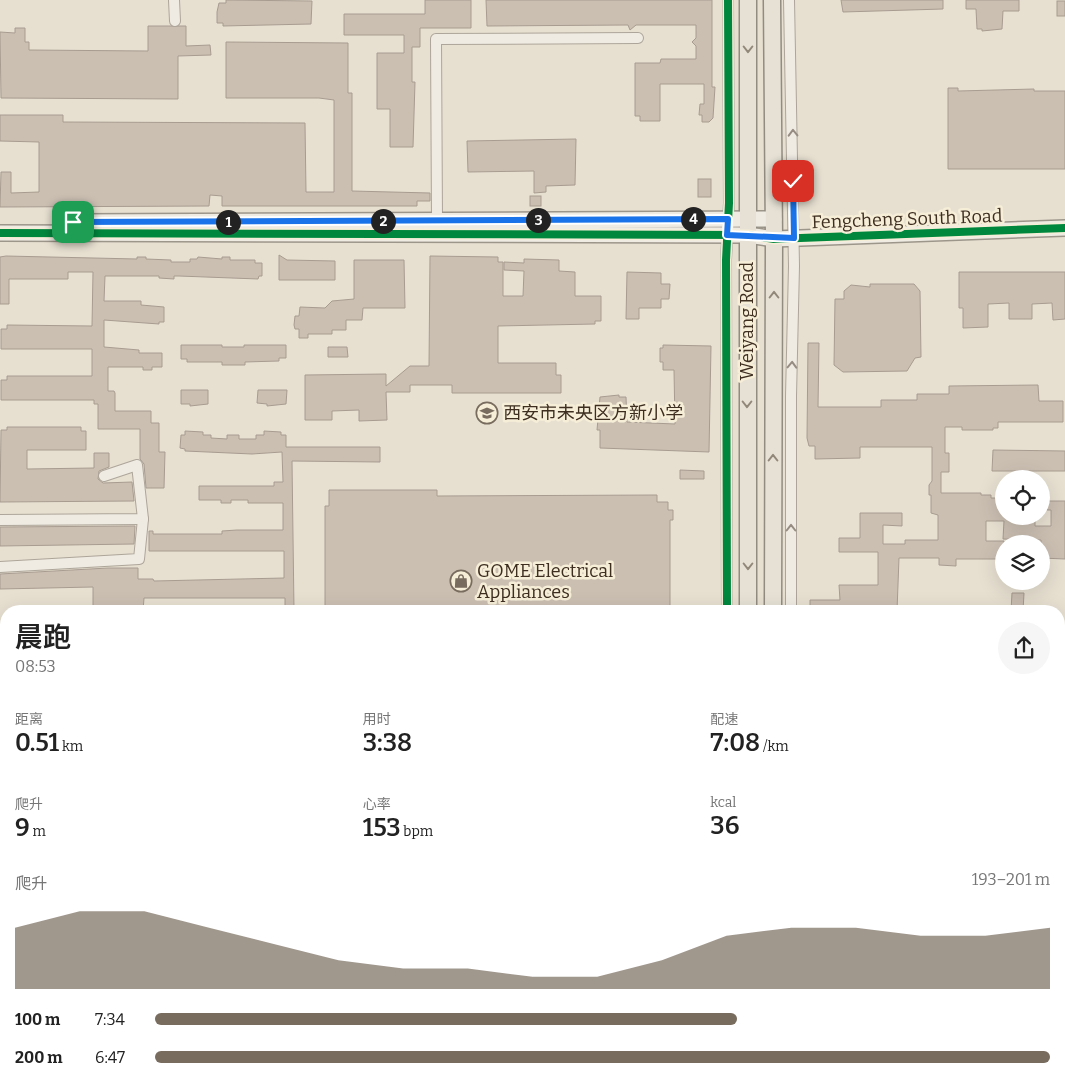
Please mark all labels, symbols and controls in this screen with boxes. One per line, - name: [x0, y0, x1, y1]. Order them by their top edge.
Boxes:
- one-way arrow: [743, 45, 753, 53]
- one-way arrow: [787, 128, 798, 136]
- pin: [772, 160, 814, 202]
- icon: check: [779, 167, 807, 195]
- pin: [52, 201, 94, 243]
- street label: Fengcheng South Road: [811, 205, 1003, 233]
- pin: 4: [680, 206, 706, 232]
- icon: arrive: [59, 208, 87, 236]
- pin: 2: [370, 208, 396, 234]
- pin: 3: [526, 208, 550, 232]
- pin: 1: [216, 210, 240, 234]
- text: 4: [689, 211, 698, 228]
- text: 3: [534, 212, 543, 229]
- text: 2: [380, 213, 387, 230]
- text: 1: [225, 214, 232, 231]
- street label: Weiyang Road: [736, 261, 758, 380]
- one-way arrow: [769, 291, 779, 298]
- one-way arrow: [787, 361, 798, 369]
- one-way arrow: [742, 400, 752, 408]
- school or university icon: 西安市未央区方新小学: [475, 401, 499, 425]
- place label: 西安市未央区方新小学: [503, 402, 683, 424]
- one-way arrow: [768, 453, 778, 461]
- map controls: [995, 470, 1050, 590]
- button: locate: [995, 470, 1050, 525]
- one-way arrow: [786, 523, 796, 531]
- button: layers: [995, 535, 1050, 590]
- place label: GOME Electrical Appliances: [477, 560, 613, 603]
- one-way arrow: [743, 562, 753, 570]
- shop icon: GOME Electrical Appliances: [449, 569, 473, 593]
- text: 晨跑: [15, 621, 71, 654]
- button: share: [998, 622, 1050, 674]
- text: 08:53: [15, 657, 56, 676]
- text: 距离: [15, 711, 43, 728]
- text: 用时: [363, 711, 391, 728]
- text: 配速: [710, 711, 738, 728]
- text: 0.51: [15, 728, 59, 758]
- text: 3:38: [363, 728, 412, 758]
- text: 7:08: [710, 728, 760, 758]
- text: km: [59, 738, 83, 755]
- text: /km: [760, 738, 789, 755]
- text: kcal: [710, 794, 736, 811]
- text: 爬升: [15, 796, 43, 813]
- text: 心率: [363, 796, 391, 813]
- text: 36: [710, 811, 739, 841]
- text: 9: [15, 813, 30, 843]
- text: 153: [363, 813, 401, 843]
- text: m: [30, 823, 46, 840]
- text: bpm: [401, 823, 433, 840]
- text: 193–201 m: [972, 870, 1050, 889]
- text: 爬升: [15, 874, 47, 893]
- text: 100 m: [15, 1010, 60, 1029]
- text: 7:34: [95, 1010, 125, 1029]
- text: 200 m: [15, 1048, 62, 1067]
- text: 6:47: [95, 1048, 125, 1067]

